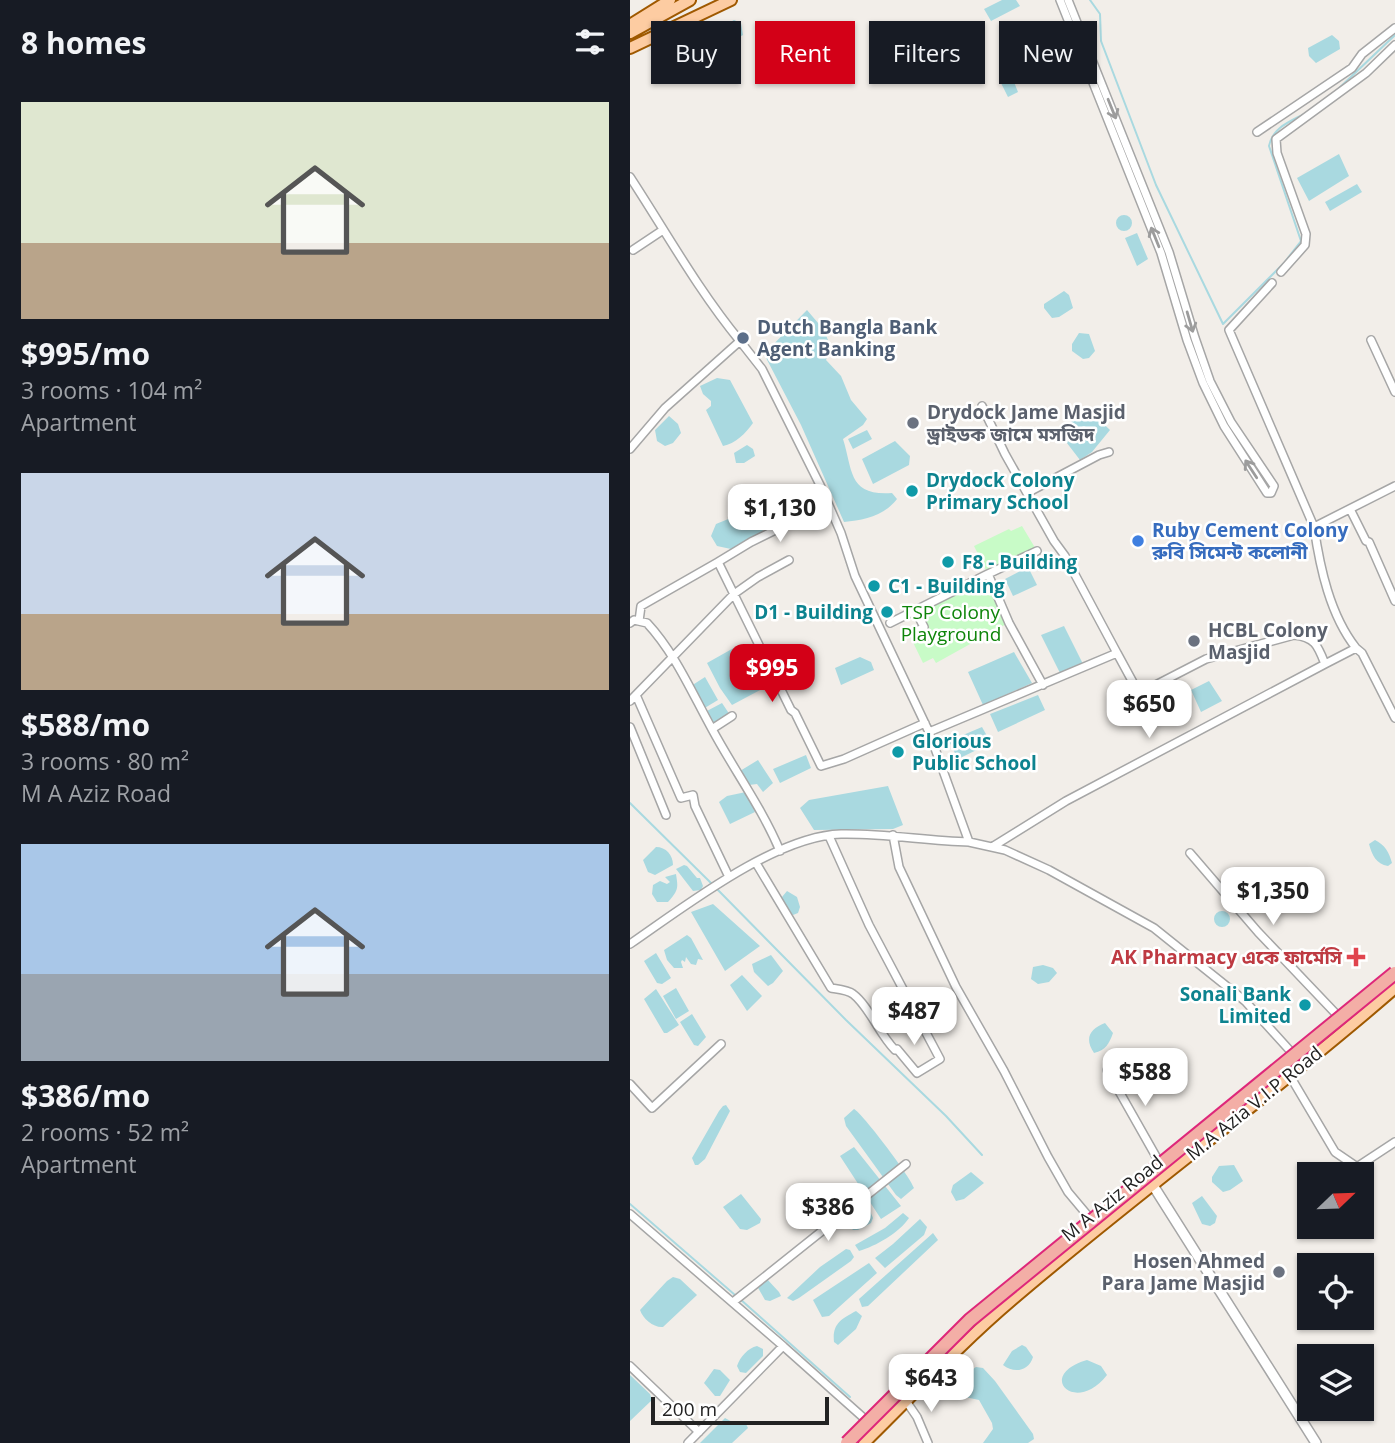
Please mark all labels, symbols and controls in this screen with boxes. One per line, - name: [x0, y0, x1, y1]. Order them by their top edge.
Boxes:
- chip: Buy: [651, 21, 741, 84]
- chip: Rent: [755, 21, 855, 84]
- chip: Filters: [869, 21, 985, 84]
- chip: New: [999, 21, 1097, 84]
- text: 8 homes: [21, 22, 146, 63]
- icon: filters: [571, 23, 609, 61]
- one-way arrow: [1106, 97, 1119, 119]
- icon: home: [252, 147, 378, 273]
- one-way arrow: [1147, 227, 1160, 249]
- one-way arrow: [1185, 311, 1198, 333]
- place label: Dutch Bangla Bank Agent Banking: [757, 314, 937, 362]
- marker: Dutch Bangla Bank Agent Banking: [735, 330, 751, 346]
- text: $995/mo: [21, 333, 150, 374]
- text: 3 rooms · 104 m²: [21, 374, 202, 406]
- place label: Drydock Jame Masjid ড্রাইডক জামে মসজিদ: [926, 399, 1126, 447]
- text: Apartment: [21, 406, 137, 438]
- marker: Drydock Jame Masjid ড্রাইডক জামে মসজিদ: [905, 415, 921, 431]
- one-way arrow: [1244, 459, 1258, 479]
- place label: Drydock Colony Primary School: [926, 467, 1075, 515]
- marker: Drydock Colony Primary School: [904, 483, 920, 499]
- pin: $1,130: [723, 484, 837, 544]
- text: $1,130: [744, 491, 816, 523]
- place label: Ruby Cement Colony রুবি সিমেন্ট কলোনী: [1151, 517, 1349, 565]
- icon: home: [252, 518, 378, 644]
- marker: Ruby Cement Colony রুবি সিমেন্ট কলোনী: [1130, 533, 1146, 549]
- place label: F8 - Building: [962, 549, 1077, 575]
- marker: F8 - Building: [940, 554, 956, 570]
- place label: C1 - Building: [888, 573, 1005, 599]
- marker: C1 - Building: [866, 578, 882, 594]
- place label: D1 - Building: [754, 599, 873, 625]
- park label: TSP Colony Playground: [901, 599, 1001, 647]
- marker: D1 - Building: [879, 604, 895, 620]
- place label: HCBL Colony Masjid: [1208, 617, 1328, 665]
- marker: HCBL Colony Masjid: [1186, 633, 1202, 649]
- pin: $995: [731, 644, 813, 704]
- text: $995: [746, 651, 798, 683]
- pin: $650: [1108, 680, 1190, 740]
- text: $650: [1123, 687, 1175, 719]
- text: $588/mo: [21, 704, 150, 745]
- place label: Glorious Public School: [912, 728, 1037, 776]
- marker: Glorious Public School: [890, 744, 906, 760]
- text: 3 rooms · 80 m²: [21, 745, 189, 777]
- text: M A Aziz Road: [21, 777, 171, 809]
- pin: $1,350: [1216, 867, 1330, 927]
- text: $1,350: [1237, 874, 1309, 906]
- icon: home: [252, 889, 378, 1015]
- place label: AK Pharmacy একে ফার্মেসি: [1111, 944, 1343, 970]
- marker: AK Pharmacy একে ফার্মেসি: [1348, 949, 1364, 965]
- place label: Sonali Bank Limited: [1180, 981, 1291, 1029]
- pin: $487: [873, 988, 955, 1047]
- text: $487: [888, 994, 940, 1026]
- marker: Sonali Bank Limited: [1297, 997, 1313, 1013]
- street label: M.A Azia V.I.P Road: [1180, 1040, 1328, 1166]
- pin: $588: [1104, 1048, 1186, 1108]
- text: $588: [1119, 1055, 1171, 1087]
- text: $386/mo: [21, 1075, 150, 1116]
- text: 2 rooms · 52 m²: [21, 1116, 189, 1148]
- text: Apartment: [21, 1148, 137, 1180]
- street label: M A Aziz Road: [1056, 1149, 1168, 1247]
- north arrow: [1297, 1162, 1374, 1239]
- map controls: [1297, 1162, 1374, 1421]
- pin: $386: [787, 1184, 869, 1243]
- text: $386: [802, 1190, 854, 1222]
- place label: Hosen Ahmed Para Jame Masjid: [1102, 1248, 1265, 1296]
- button: locate: [1297, 1253, 1374, 1330]
- marker: Hosen Ahmed Para Jame Masjid: [1271, 1264, 1287, 1280]
- button: layers: [1297, 1344, 1374, 1421]
- pin: $643: [890, 1354, 972, 1414]
- text: $643: [905, 1361, 957, 1393]
- scale bar: [651, 1394, 830, 1426]
- text: 200 m: [662, 1396, 717, 1422]

